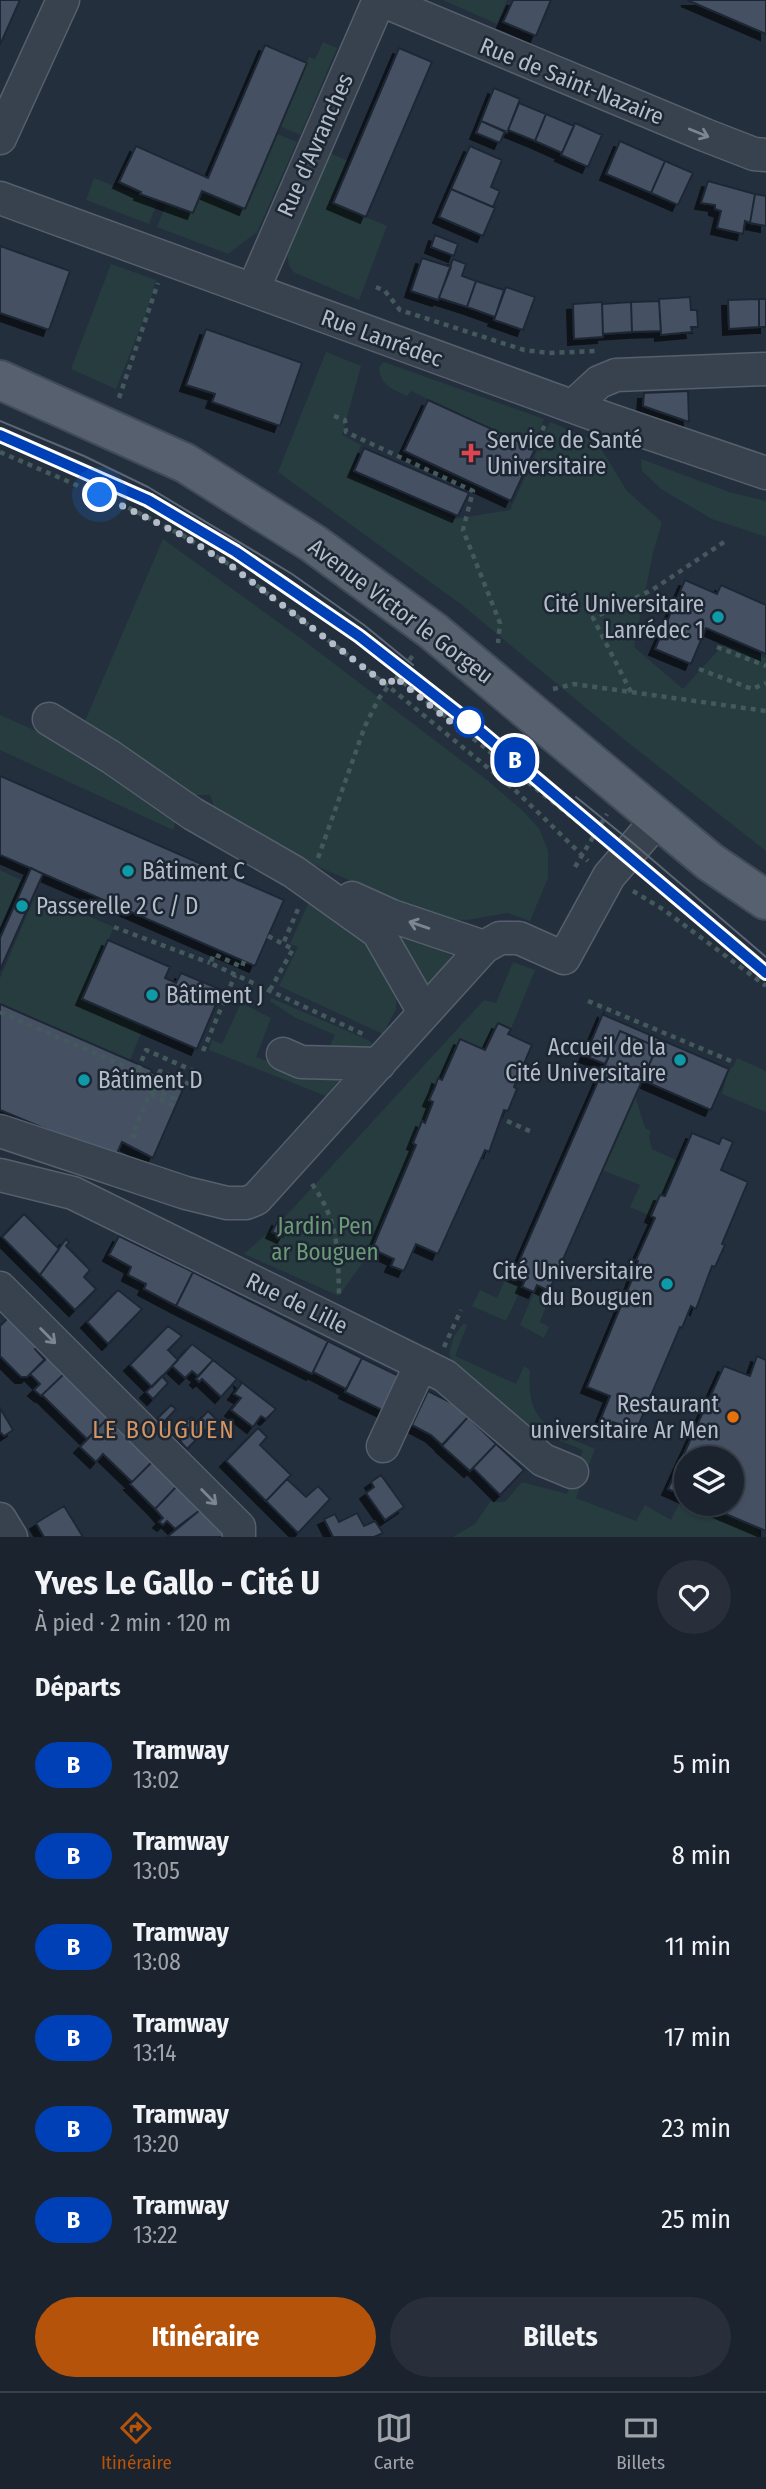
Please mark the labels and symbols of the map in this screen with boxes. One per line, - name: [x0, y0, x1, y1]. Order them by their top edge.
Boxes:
- street label: Rue de Saint-Nazaire: [476, 31, 668, 131]
- street label: Rue d'Avranches: [271, 69, 359, 221]
- one-way arrow: [688, 127, 709, 140]
- street label: Rue Lanrédec: [318, 303, 447, 373]
- place label: Service de Santé Universitaire: [487, 426, 642, 480]
- marker: Service de Santé Universitaire: [461, 443, 481, 463]
- your location: [82, 477, 117, 512]
- street label: Avenue Victor le Gorgeu: [303, 532, 499, 690]
- place label: Cité Universitaire Lanrédec 1: [543, 590, 704, 644]
- marker: Cité Universitaire Lanrédec 1: [710, 609, 726, 625]
- unlabelled marker: [454, 707, 484, 737]
- line badge: B: [492, 737, 538, 783]
- place label: Bâtiment C: [142, 857, 245, 885]
- marker: Bâtiment C: [120, 863, 136, 879]
- place label: Passerelle 2 C / D: [36, 892, 198, 920]
- marker: Passerelle 2 C / D: [14, 898, 30, 914]
- one-way arrow: [409, 918, 431, 930]
- place label: Bâtiment J: [166, 981, 264, 1009]
- marker: Bâtiment J: [144, 987, 160, 1003]
- place label: Accueil de la Cité Universitaire: [505, 1033, 666, 1087]
- marker: Accueil de la Cité Universitaire: [672, 1052, 688, 1068]
- place label: Bâtiment D: [98, 1066, 203, 1094]
- marker: Bâtiment D: [76, 1072, 92, 1088]
- park label: Jardin Pen ar Bouguen: [271, 1212, 379, 1266]
- place label: Cité Universitaire du Bouguen: [492, 1257, 653, 1311]
- street label: Rue de Lille: [242, 1266, 352, 1340]
- marker: Cité Universitaire du Bouguen: [659, 1276, 675, 1292]
- one-way arrow: [40, 1328, 57, 1345]
- place label: Restaurant universitaire Ar Men: [530, 1390, 719, 1444]
- marker: Restaurant universitaire Ar Men: [725, 1409, 741, 1425]
- district label: LE BOUGUEN: [92, 1416, 236, 1444]
- one-way arrow: [201, 1488, 218, 1505]

